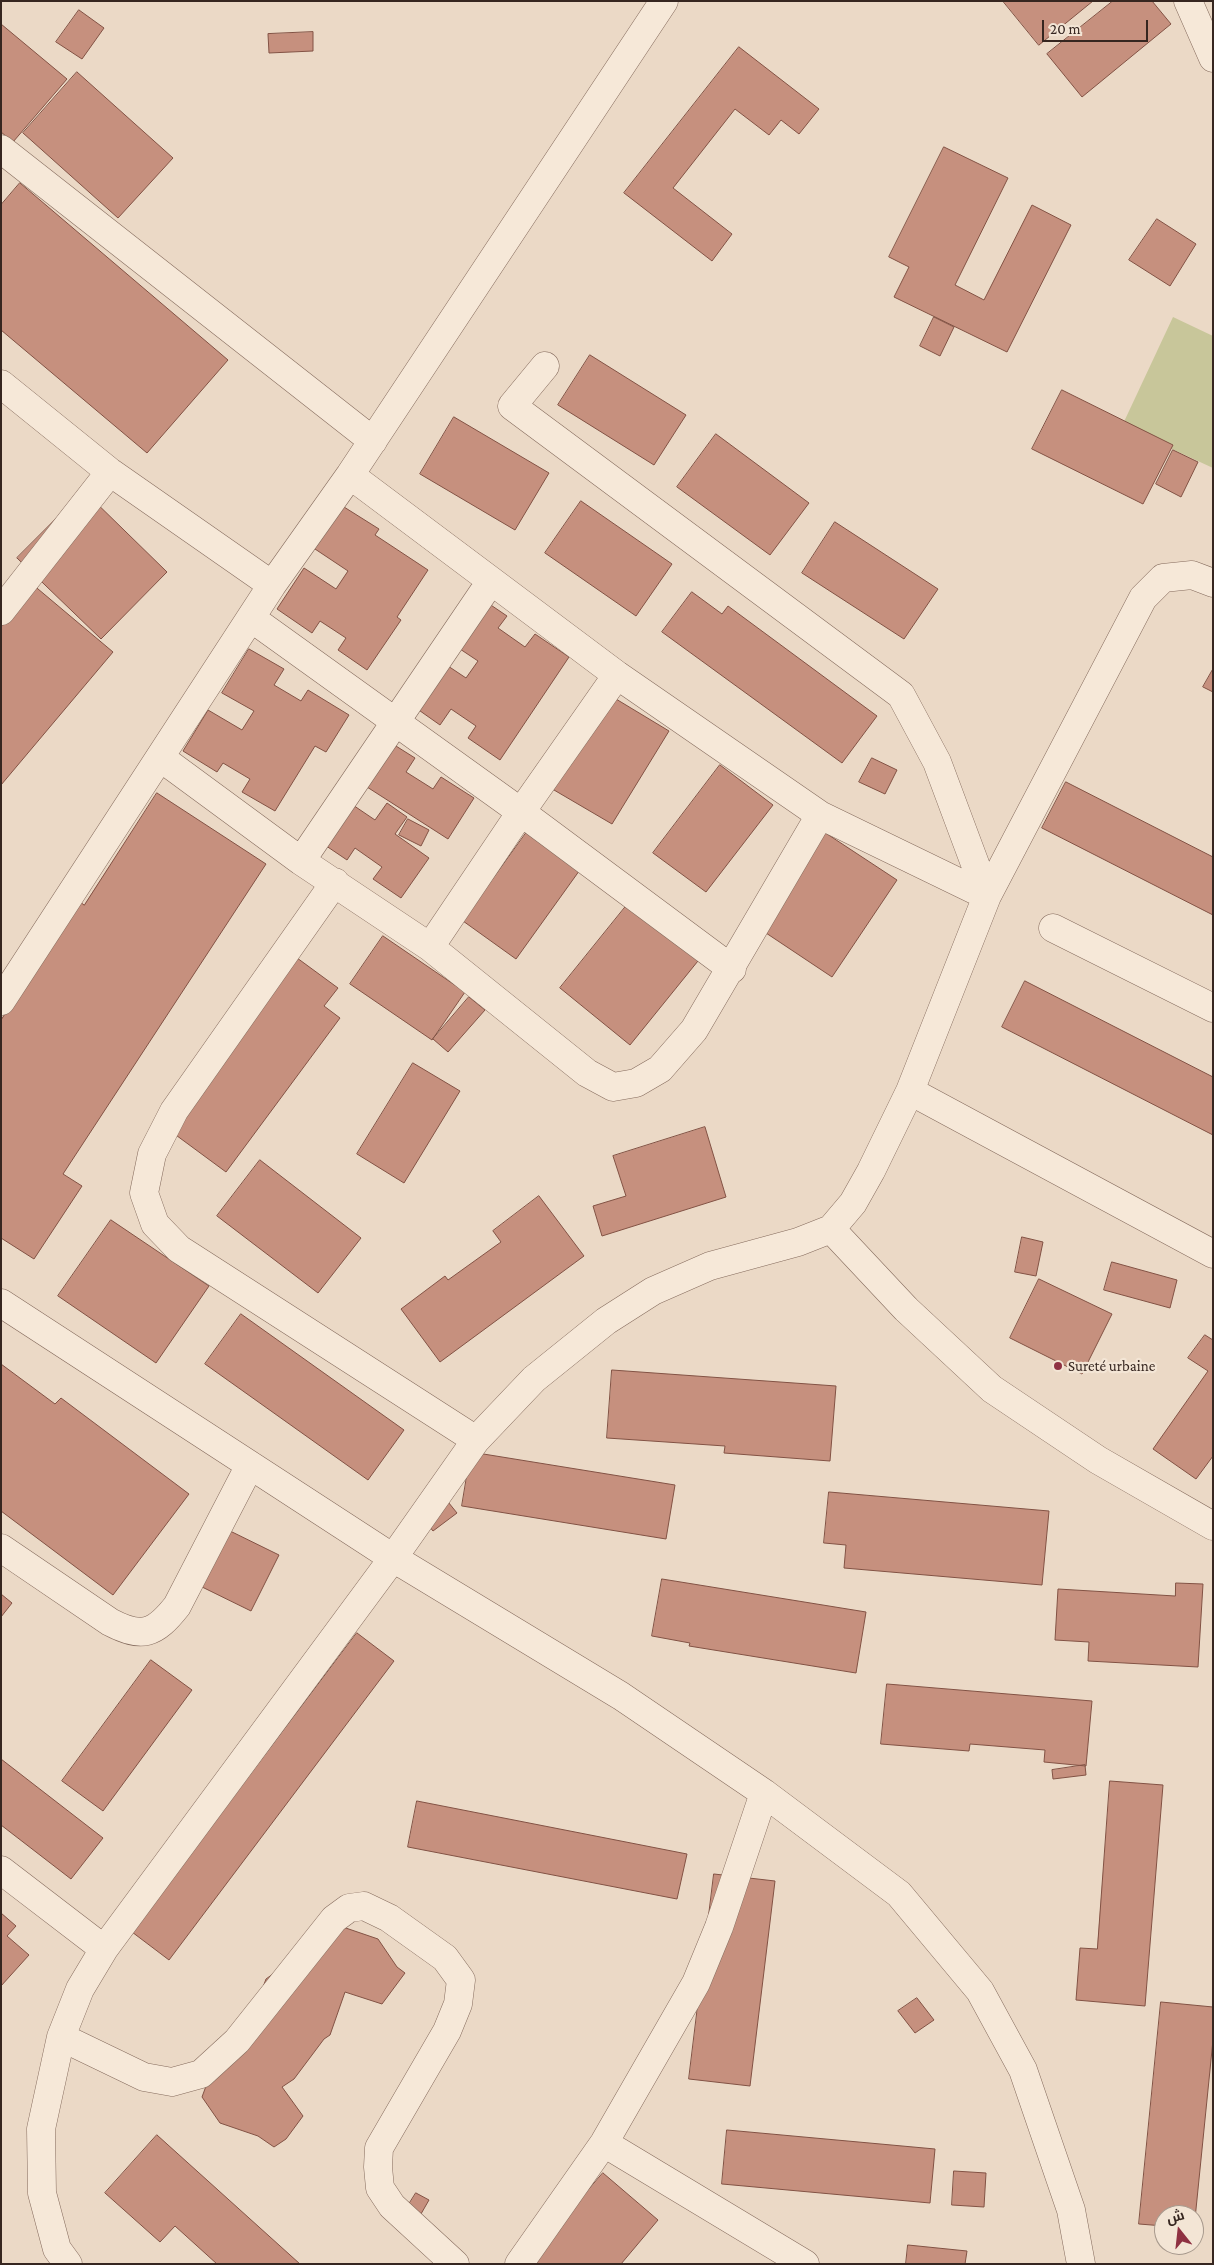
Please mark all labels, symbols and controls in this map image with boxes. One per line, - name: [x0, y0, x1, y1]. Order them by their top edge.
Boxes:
- scale bar: [1044, 10, 1150, 42]
- text: 20 m: [1050, 21, 1081, 37]
- place label: Sureté urbaine: [1068, 1357, 1155, 1375]
- marker: Sureté urbaine: [1052, 1360, 1064, 1372]
- north arrow: [1154, 2205, 1204, 2255]
- text: ش: [1164, 2206, 1186, 2227]

